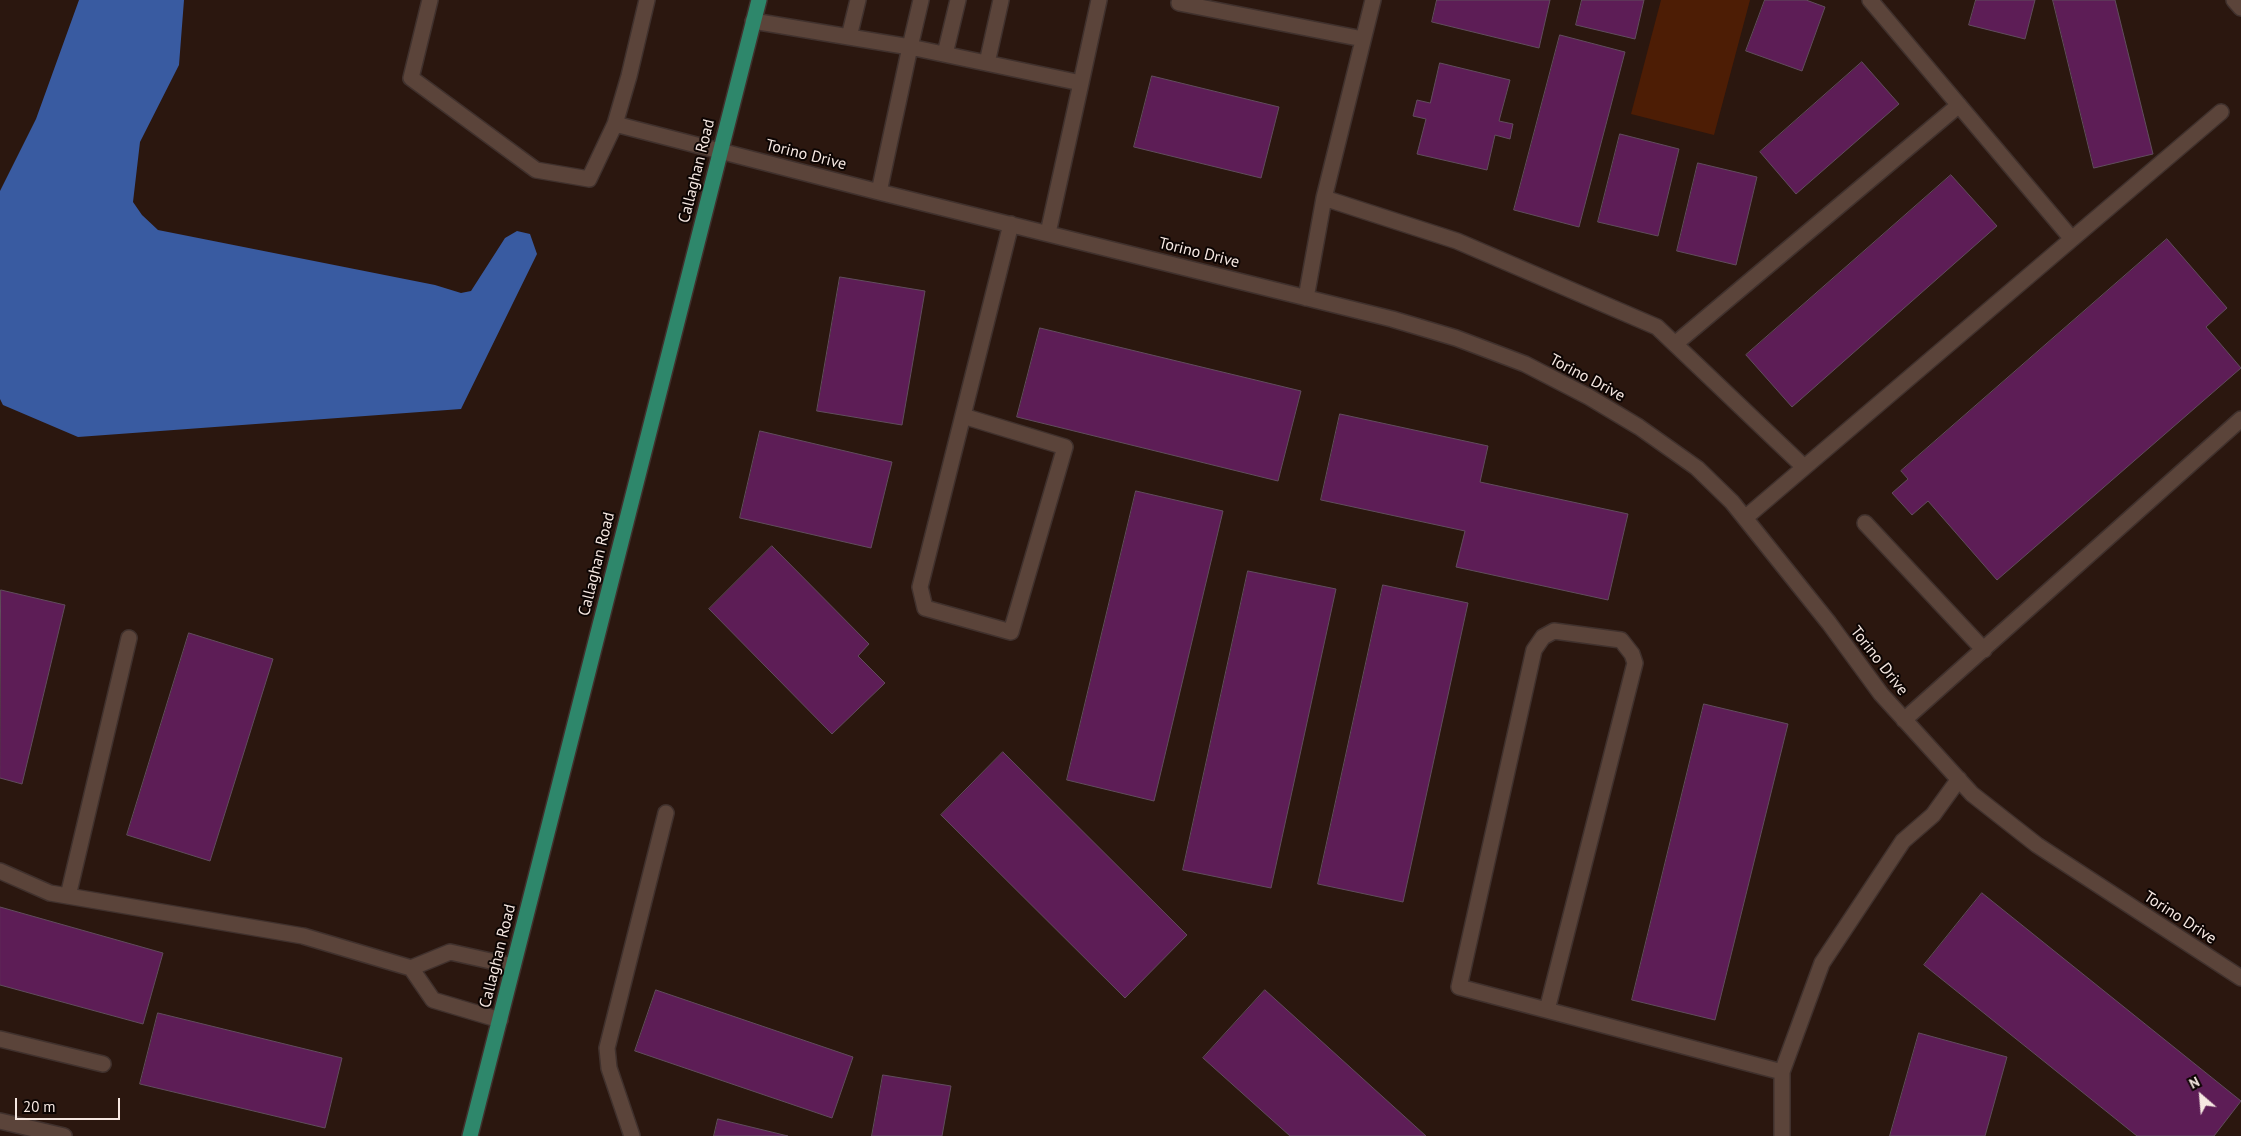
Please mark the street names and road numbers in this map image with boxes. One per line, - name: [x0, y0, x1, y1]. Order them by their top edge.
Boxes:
- street label: Callaghan Road: [675, 117, 719, 225]
- street label: Torino Drive: [764, 136, 848, 174]
- street label: Torino Drive: [1157, 234, 1241, 272]
- street label: Torino Drive: [1546, 350, 1628, 406]
- street label: Callaghan Road: [575, 510, 619, 618]
- street label: Torino Drive: [1846, 623, 1912, 699]
- street label: Torino Drive: [2140, 887, 2220, 949]
- street label: Callaghan Road: [476, 902, 520, 1010]

